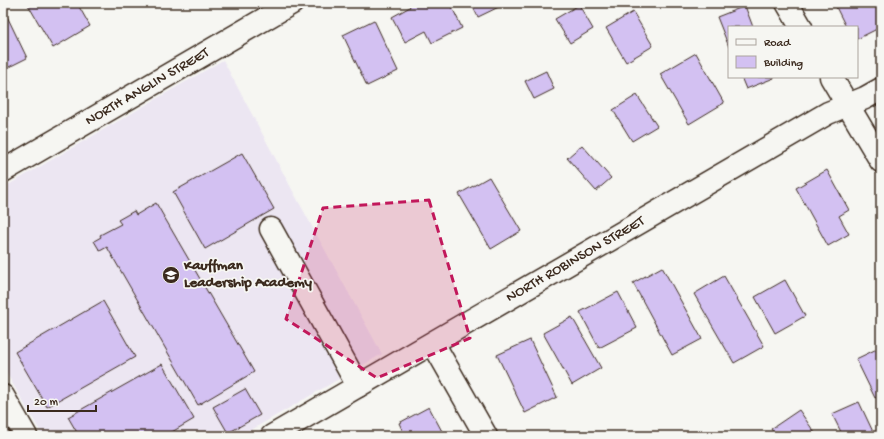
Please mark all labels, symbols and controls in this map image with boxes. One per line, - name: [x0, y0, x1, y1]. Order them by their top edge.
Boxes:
- legend: [728, 26, 858, 78]
- text: Road: [764, 37, 791, 51]
- street label: NORTH ANGLIN STREET: [82, 43, 214, 130]
- text: Building: [763, 57, 803, 71]
- street label: NORTH ROBINSON STREET: [503, 212, 649, 307]
- place label: Kauffman Leadership Academy: [183, 257, 313, 292]
- school or university icon: Kauffman Leadership Academy: [161, 265, 181, 285]
- scale bar: [28, 387, 96, 413]
- text: 20 m: [34, 396, 59, 410]

